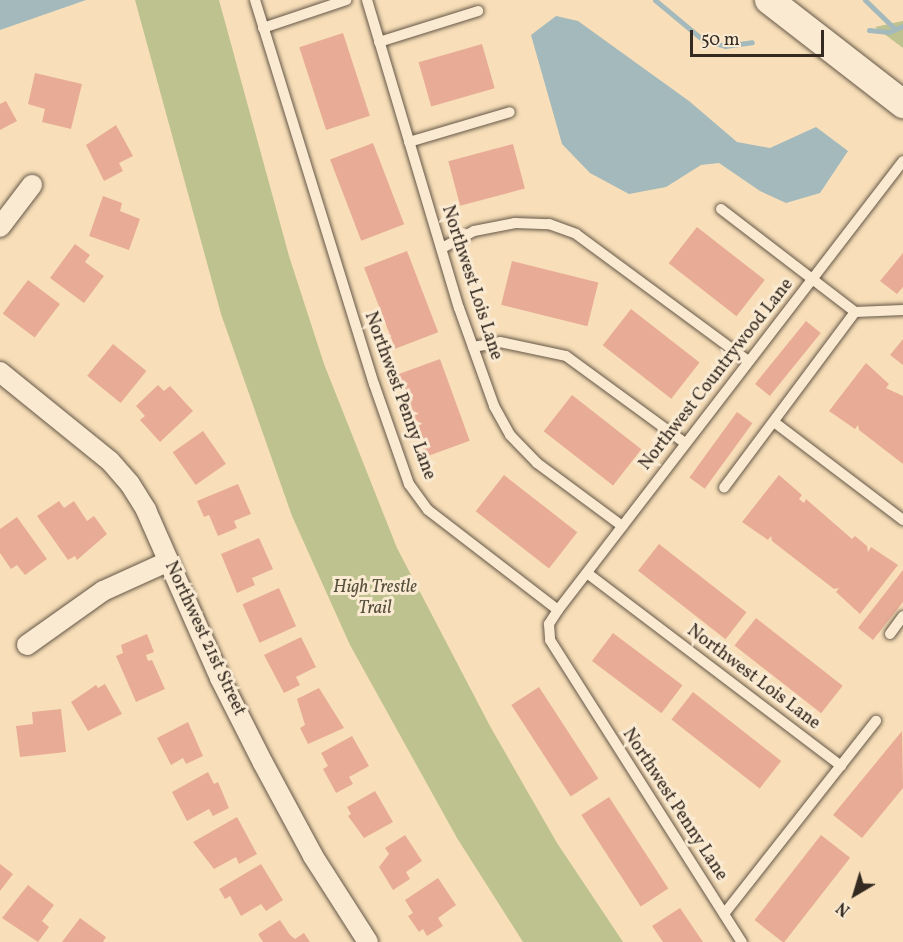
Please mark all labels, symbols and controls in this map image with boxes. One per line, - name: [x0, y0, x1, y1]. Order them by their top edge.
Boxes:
- scale bar: [693, 18, 826, 56]
- text: 50 m: [701, 28, 740, 53]
- street label: Northwest Lois Lane: [436, 203, 506, 363]
- street label: Northwest Countrywood Lane: [635, 275, 799, 475]
- street label: Northwest Penny Lane: [358, 309, 440, 483]
- street label: Northwest 21st Street: [159, 558, 249, 720]
- park label: High Trestle Trail: [333, 578, 417, 620]
- street label: Northwest Lois Lane: [682, 621, 824, 735]
- street label: Northwest Penny Lane: [617, 725, 731, 885]
- north arrow: [825, 864, 885, 924]
- text: N: [833, 896, 855, 920]

